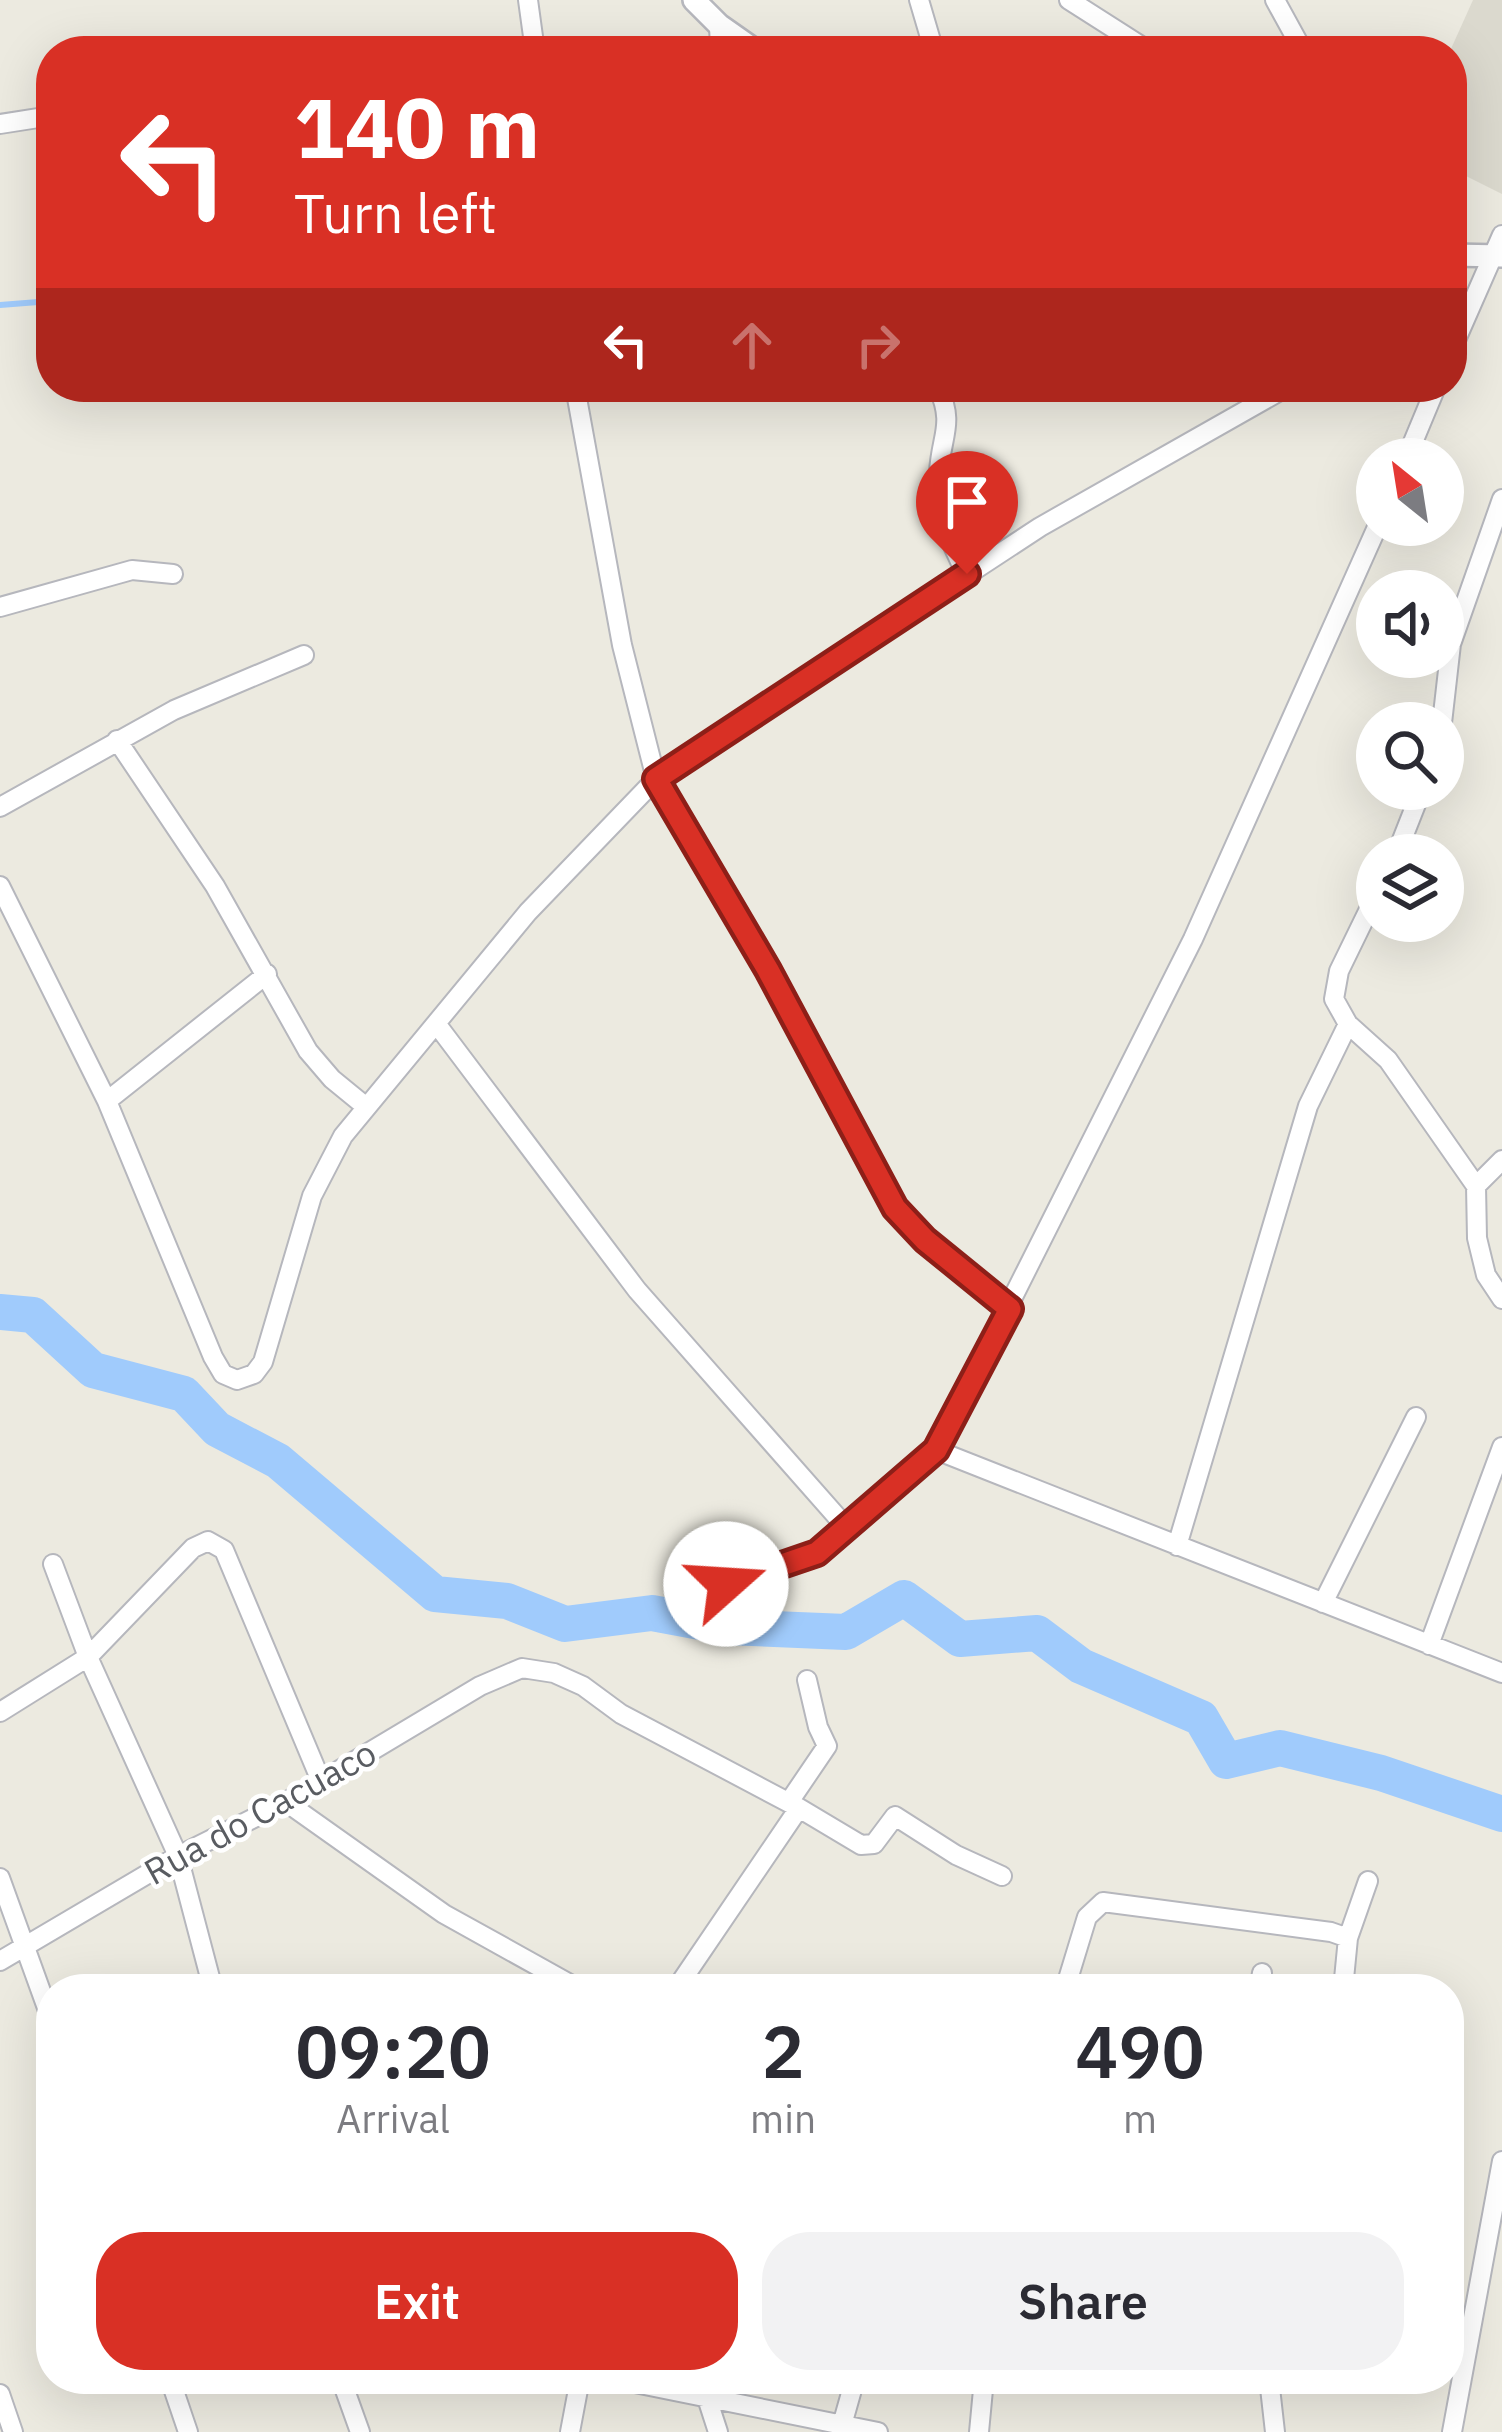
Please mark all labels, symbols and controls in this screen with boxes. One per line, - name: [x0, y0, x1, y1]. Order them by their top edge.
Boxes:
- text: 140 m: [294, 72, 540, 181]
- icon: left: [96, 84, 252, 240]
- text: Turn left: [294, 178, 497, 248]
- icon: left: [593, 312, 659, 378]
- icon: ahead: [719, 312, 785, 378]
- icon: right: [845, 312, 911, 378]
- north arrow: [1356, 438, 1464, 546]
- map controls: [1356, 438, 1464, 942]
- pin: [916, 451, 1018, 574]
- icon: arrive: [934, 469, 1000, 535]
- button: sound: [1356, 570, 1464, 678]
- button: search: [1356, 702, 1464, 810]
- button: layers: [1356, 834, 1464, 942]
- position arrow: [663, 1521, 789, 1647]
- street label: Rua do Cacuaco: [135, 1728, 384, 1895]
- text: 09:20: [295, 2004, 491, 2098]
- text: 2: [761, 2004, 805, 2098]
- text: 490: [1075, 2004, 1205, 2098]
- text: Arrival: [336, 2093, 450, 2144]
- text: min: [750, 2093, 816, 2144]
- text: m: [1123, 2093, 1157, 2144]
- button: Exit: [96, 2232, 738, 2370]
- button: Share: [762, 2232, 1404, 2370]

